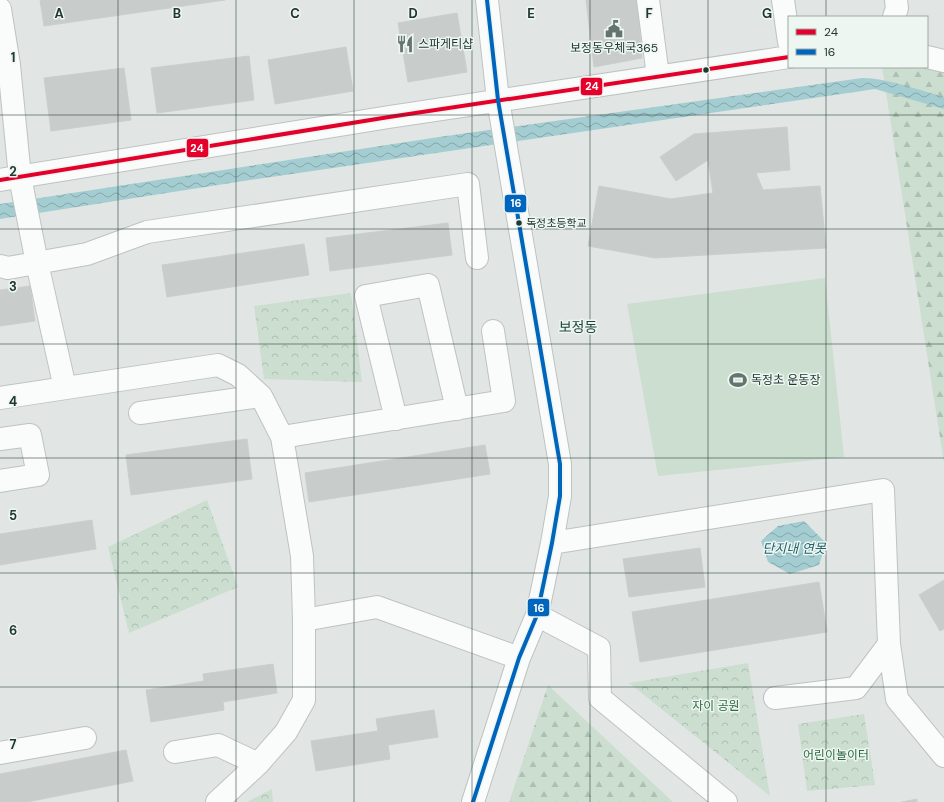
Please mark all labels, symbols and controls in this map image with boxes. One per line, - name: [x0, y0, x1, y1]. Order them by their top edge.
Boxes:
- text: A: [54, 5, 64, 22]
- text: B: [173, 5, 181, 22]
- text: C: [290, 5, 300, 22]
- text: D: [408, 5, 418, 22]
- text: E: [527, 5, 535, 22]
- text: F: [645, 5, 653, 22]
- text: G: [762, 5, 772, 22]
- legend: [788, 16, 928, 68]
- public building icon: 보정동우체국365: [604, 19, 624, 39]
- text: 24: [824, 24, 838, 40]
- restaurant icon: 스파게티샵: [395, 34, 415, 54]
- place label: 스파게티샵: [418, 36, 473, 52]
- place label: 보정동우체국365: [570, 40, 658, 56]
- text: 16: [824, 44, 835, 60]
- text: 1: [11, 49, 15, 66]
- unlabelled marker: [701, 65, 711, 75]
- line badge: 24: [580, 77, 603, 96]
- text: 24: [585, 79, 599, 93]
- line badge: 24: [186, 138, 209, 158]
- text: 24: [190, 141, 204, 155]
- text: 2: [9, 163, 17, 180]
- line badge: 16: [504, 194, 527, 213]
- text: 16: [511, 196, 522, 210]
- place label: 독정초등학교: [526, 216, 587, 230]
- marker: 독정초등학교: [514, 218, 524, 228]
- text: 3: [9, 278, 17, 295]
- district label: 보정동: [559, 318, 597, 336]
- sports icon: 독정초 운동장: [728, 370, 748, 390]
- place label: 독정초 운동장: [751, 372, 820, 388]
- text: 4: [9, 393, 17, 410]
- text: 5: [9, 507, 17, 524]
- water label: 단지내 연못: [762, 540, 827, 557]
- line badge: 16: [527, 598, 550, 617]
- text: 16: [534, 601, 545, 615]
- text: 6: [9, 622, 17, 639]
- park label: 자이 공원: [692, 698, 740, 714]
- text: 7: [10, 736, 17, 753]
- park label: 어린이놀이터: [803, 747, 869, 763]

